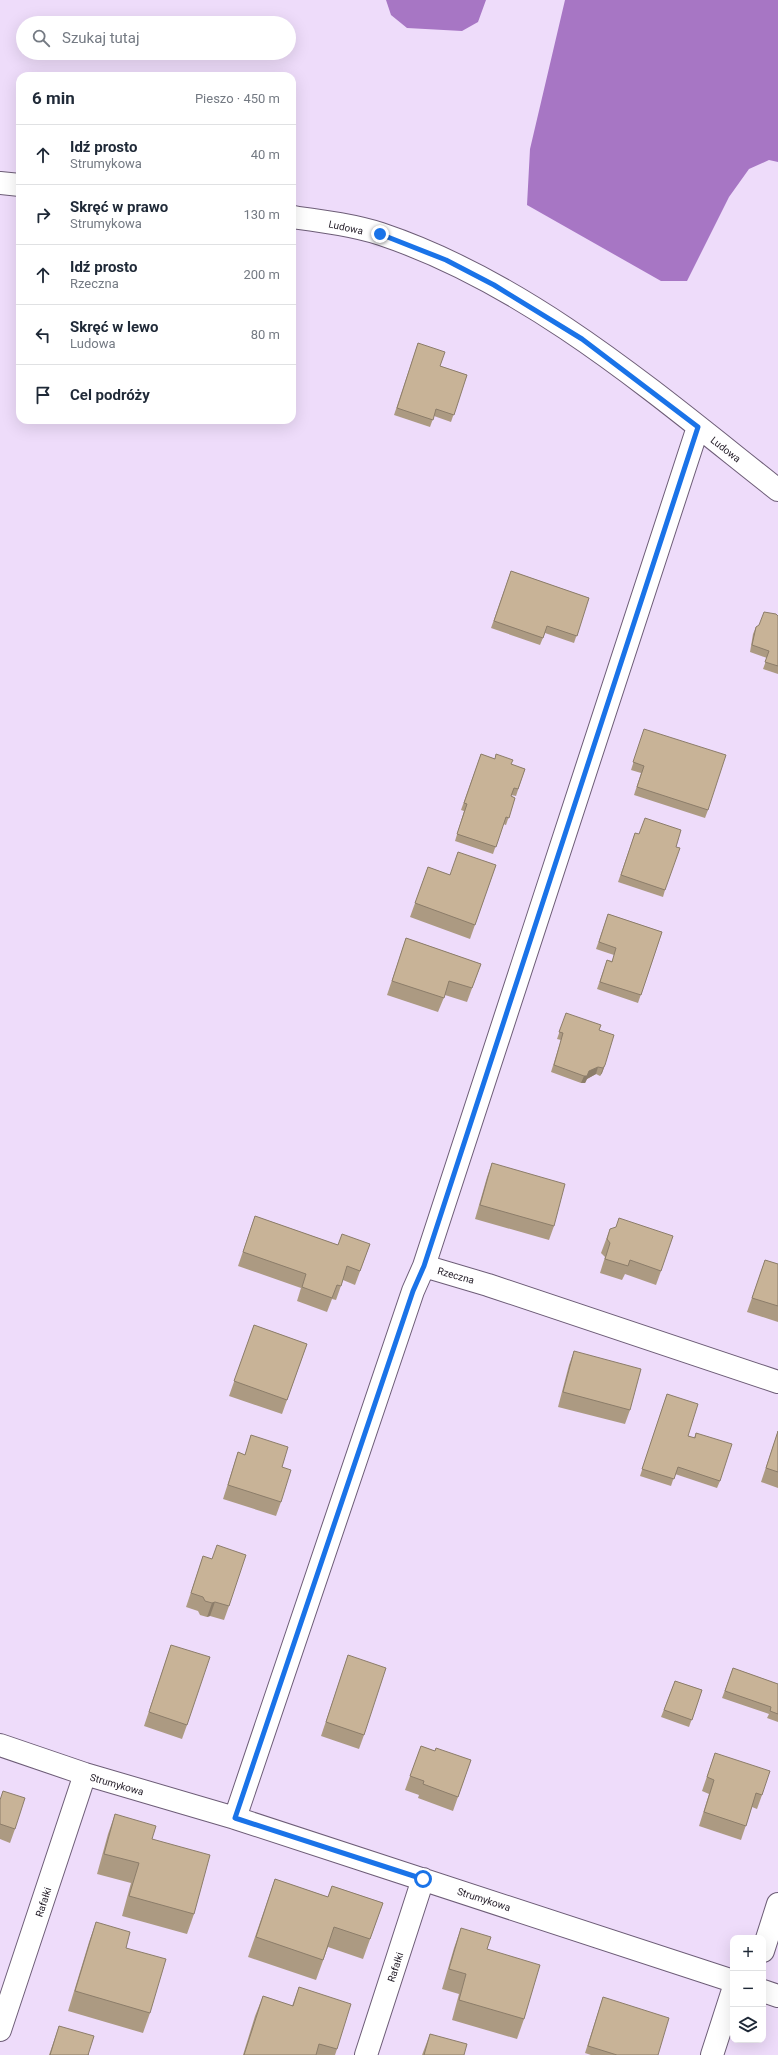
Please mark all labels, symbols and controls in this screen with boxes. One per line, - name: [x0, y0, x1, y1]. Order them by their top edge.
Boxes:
- search box: [16, 16, 296, 60]
- icon: search: [30, 27, 52, 49]
- text: Szukaj tutaj: [62, 29, 140, 47]
- text: 6 min: [32, 88, 75, 108]
- text: Pieszo · 450 m: [195, 91, 280, 106]
- text: Idź prosto: [70, 138, 137, 156]
- icon: ahead: [32, 144, 54, 166]
- text: 40 m: [251, 147, 280, 162]
- text: Strumykowa: [70, 156, 142, 171]
- text: Skręć w prawo: [70, 198, 168, 216]
- icon: right: [32, 204, 54, 226]
- text: 130 m: [243, 207, 280, 222]
- text: Strumykowa: [70, 216, 142, 231]
- street label: Ludowa: [328, 218, 364, 237]
- route end: [371, 225, 389, 243]
- text: Idź prosto: [70, 258, 137, 276]
- icon: ahead: [32, 264, 54, 286]
- text: 200 m: [243, 267, 280, 282]
- text: Rzeczna: [70, 276, 119, 291]
- text: Skręć w lewo: [70, 318, 159, 336]
- icon: left: [32, 324, 54, 346]
- text: 80 m: [251, 327, 280, 342]
- text: Ludowa: [70, 336, 115, 351]
- icon: arrive: [32, 384, 54, 406]
- text: Cel podróży: [70, 386, 150, 404]
- street label: Ludowa: [709, 434, 743, 464]
- street label: Rzeczna: [436, 1265, 475, 1286]
- street label: Strumykowa: [89, 1772, 145, 1797]
- route start: [414, 1870, 432, 1888]
- street label: Rafałki: [33, 1886, 53, 1918]
- street label: Strumykowa: [456, 1886, 512, 1913]
- map controls: [730, 1935, 766, 2043]
- button: +: [730, 1935, 766, 1971]
- street label: Rafałki: [385, 1951, 405, 1983]
- button: −: [730, 1971, 766, 2007]
- button: layers: [730, 2007, 766, 2043]

